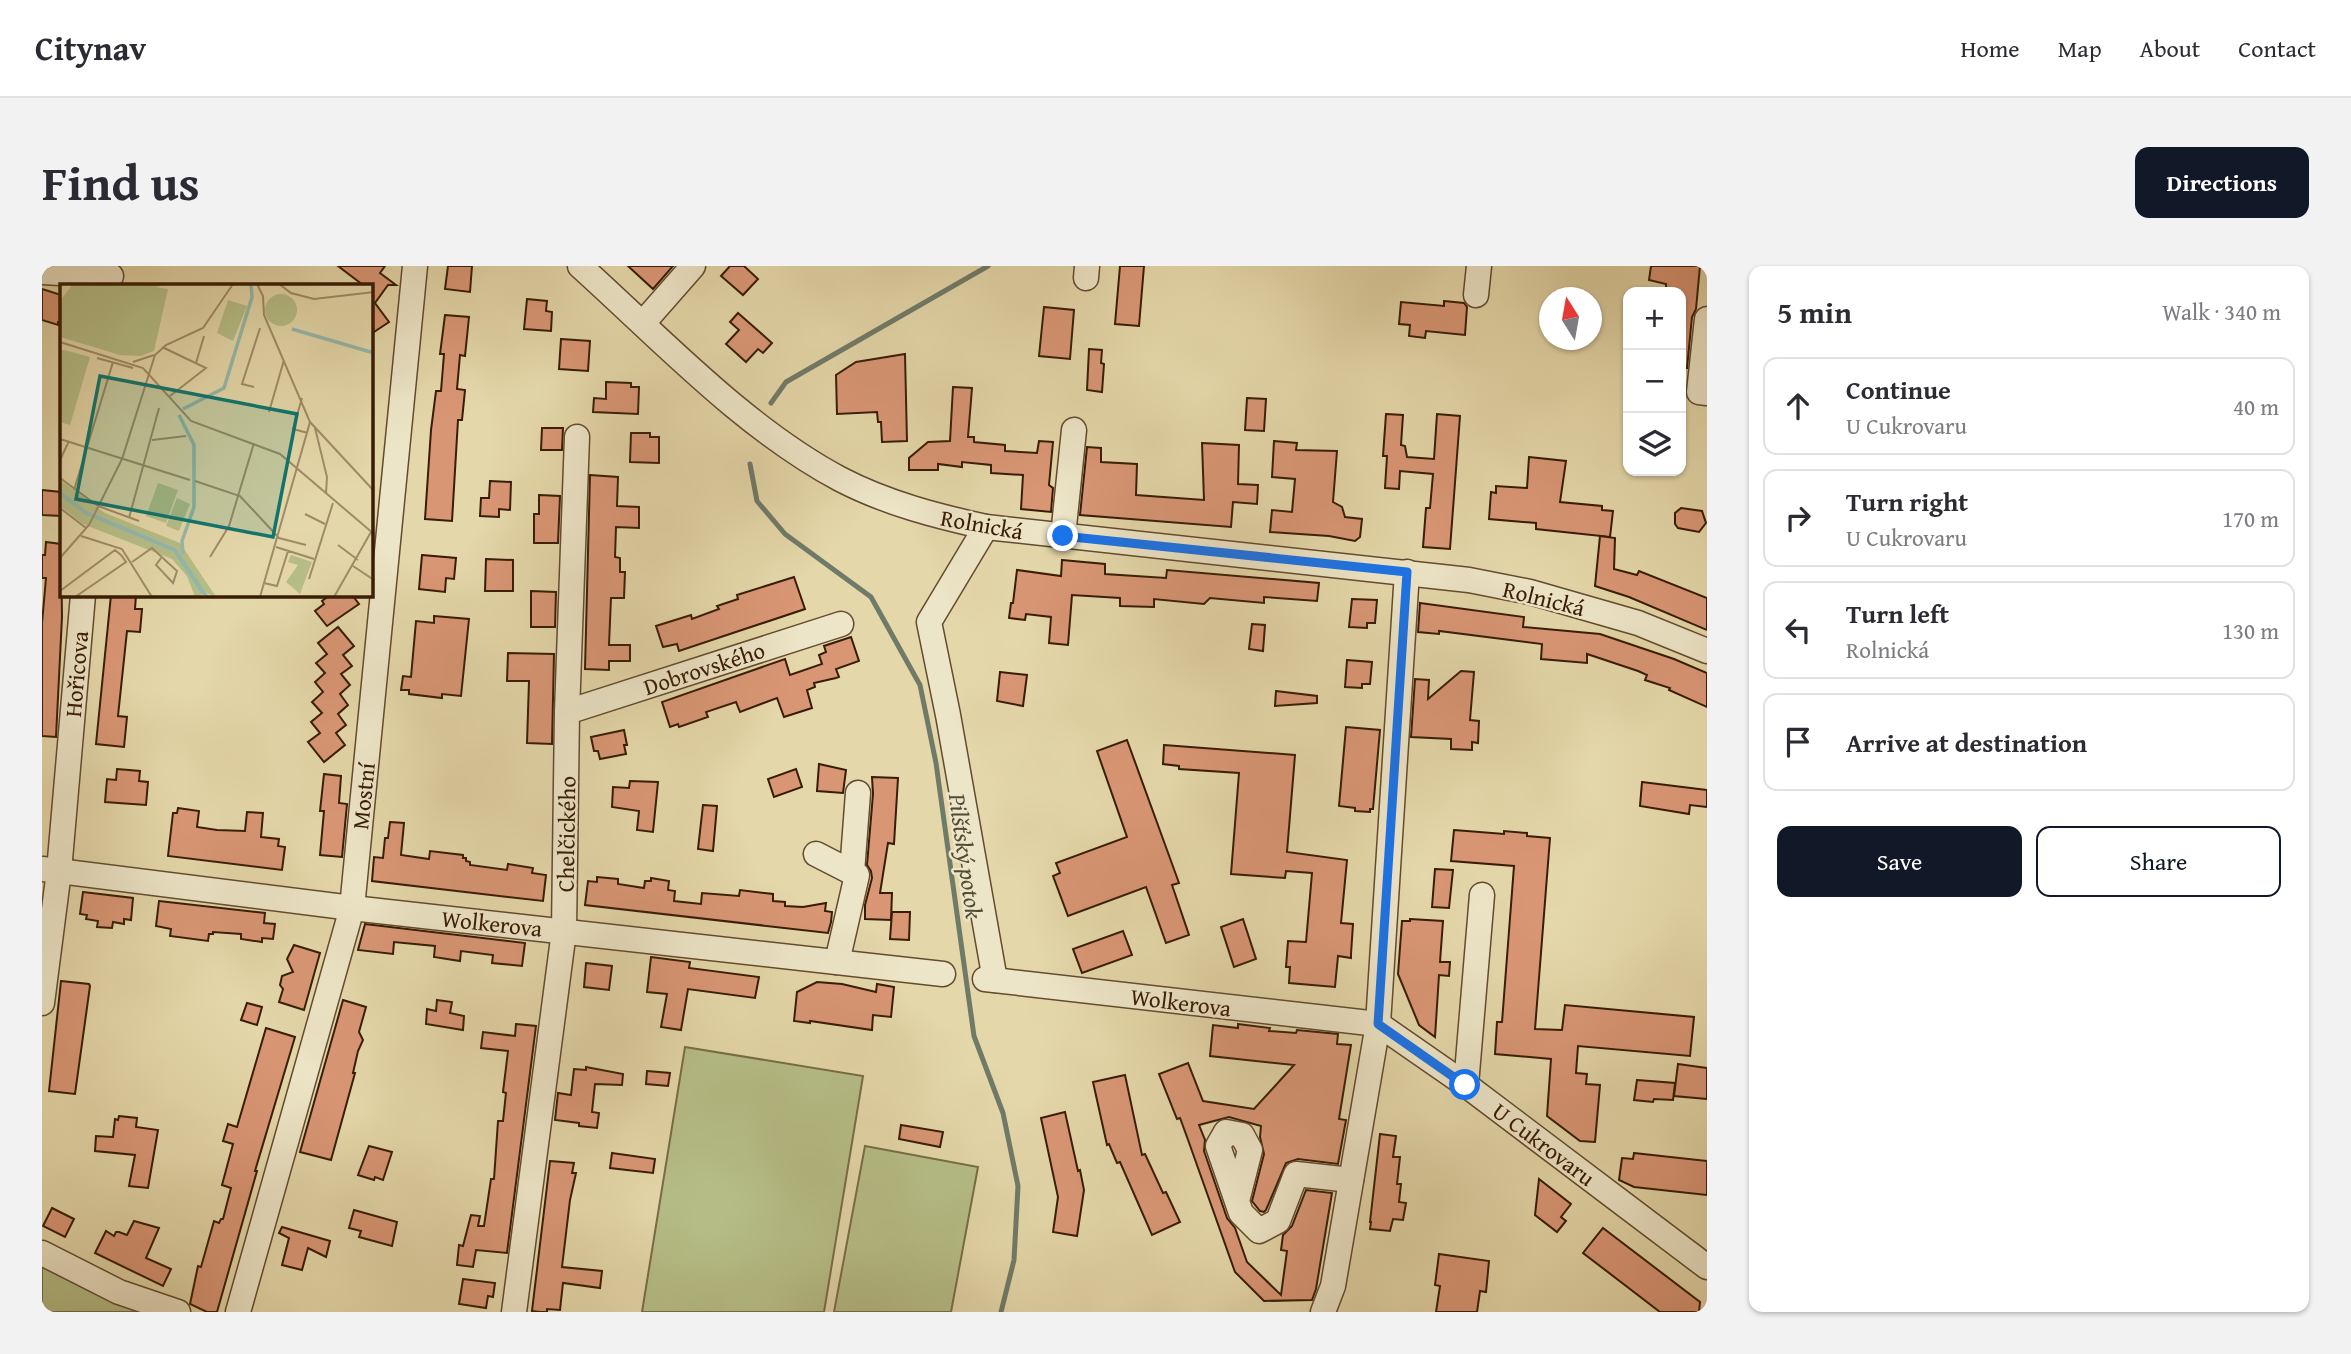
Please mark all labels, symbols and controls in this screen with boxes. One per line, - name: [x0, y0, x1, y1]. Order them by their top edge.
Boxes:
- text: Citynav: [35, 24, 146, 72]
- text: Home: [1961, 31, 2020, 66]
- text: Map: [2058, 31, 2102, 66]
- text: About: [2140, 31, 2200, 66]
- text: Contact: [2238, 31, 2316, 66]
- text: Find us: [42, 146, 200, 218]
- button: Directions: [2135, 147, 2309, 218]
- inset map: [60, 284, 373, 597]
- north arrow: [1539, 287, 1602, 350]
- map controls: [1623, 287, 1686, 476]
- button: +: [1623, 287, 1686, 350]
- text: 5 min: [1777, 290, 1852, 334]
- text: Walk · 340 m: [2162, 295, 2281, 328]
- button: −: [1623, 350, 1686, 413]
- text: Continue: [1846, 370, 1951, 409]
- icon: ahead: [1779, 387, 1817, 425]
- text: 40 m: [2233, 390, 2279, 423]
- text: U Cukrovaru: [1846, 409, 1967, 442]
- button: layers: [1623, 413, 1686, 476]
- text: Turn right: [1846, 482, 1968, 521]
- icon: right: [1779, 499, 1817, 537]
- street label: Rolnická: [938, 501, 1026, 547]
- text: 170 m: [2222, 502, 2279, 535]
- route end: [1047, 520, 1078, 551]
- text: U Cukrovaru: [1846, 521, 1967, 554]
- street label: Rolnická: [1500, 572, 1588, 624]
- text: Turn left: [1846, 594, 1949, 633]
- icon: left: [1779, 611, 1817, 649]
- text: 130 m: [2222, 614, 2279, 647]
- street label: Hořicova: [56, 629, 96, 718]
- street label: Dobrovského: [639, 633, 769, 703]
- text: Rolnická: [1846, 633, 1929, 666]
- icon: arrive: [1779, 723, 1817, 761]
- text: Arrive at destination: [1846, 723, 2087, 762]
- street label: Mostní: [343, 760, 383, 831]
- street label: Chelčického: [548, 776, 584, 892]
- water label: Pilšťský potok: [940, 790, 992, 921]
- button: Save: [1777, 826, 2022, 897]
- button: Share: [2036, 826, 2281, 897]
- street label: Wolkerova: [440, 901, 544, 945]
- street label: Wolkerova: [1129, 979, 1233, 1025]
- route start: [1449, 1069, 1480, 1100]
- street label: U Cukrovaru: [1486, 1094, 1603, 1194]

